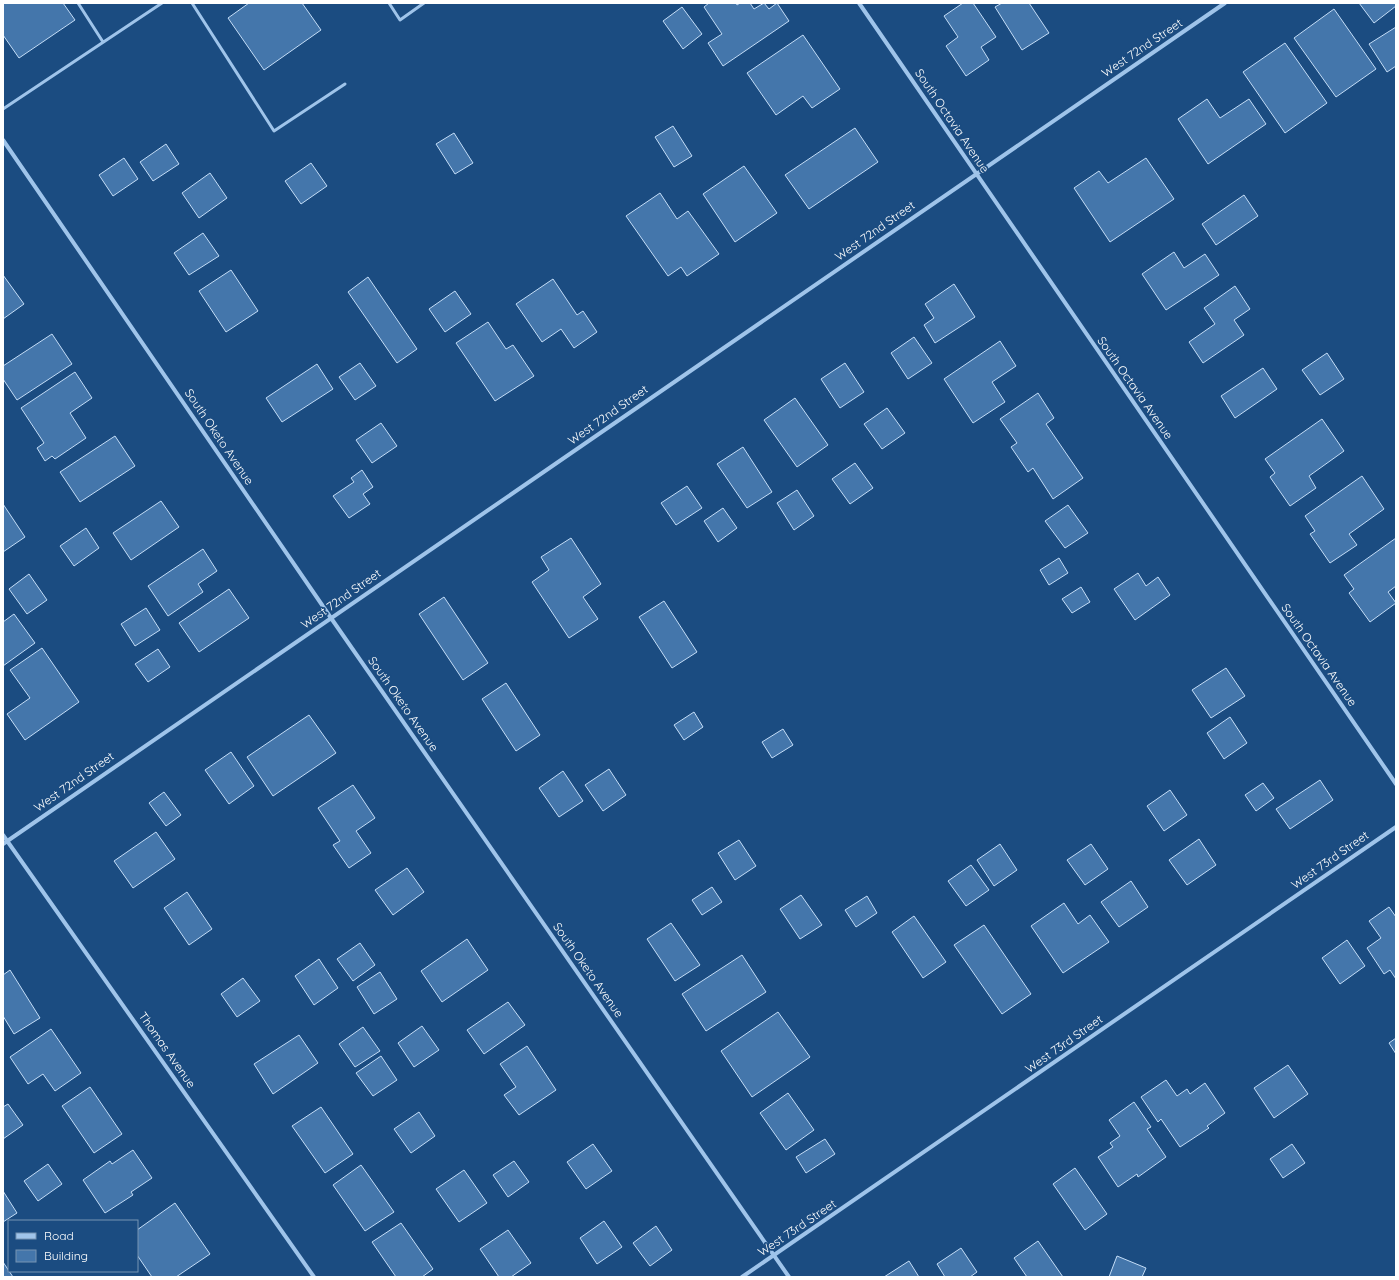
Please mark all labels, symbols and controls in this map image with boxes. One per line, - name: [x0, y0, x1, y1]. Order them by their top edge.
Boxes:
- street label: West 72nd Street: [1098, 15, 1185, 80]
- street label: South Octavia Avenue: [912, 66, 993, 176]
- street label: West 72nd Street: [832, 197, 918, 264]
- street label: South Octavia Avenue: [1094, 333, 1177, 442]
- street label: West 72nd Street: [565, 381, 651, 448]
- street label: South Oketo Avenue: [182, 386, 257, 488]
- street label: West 72nd Street: [298, 565, 384, 632]
- street label: South Octavia Avenue: [1278, 600, 1361, 709]
- street label: South Oketo Avenue: [365, 653, 442, 754]
- street label: West 72nd Street: [31, 748, 117, 815]
- street label: West 73rd Street: [1288, 827, 1371, 892]
- street label: South Oketo Avenue: [550, 919, 627, 1020]
- street label: Thomas Avenue: [136, 1009, 199, 1091]
- street label: West 73rd Street: [1022, 1011, 1105, 1076]
- street label: West 73rd Street: [755, 1196, 839, 1259]
- legend: [8, 1220, 138, 1272]
- text: Road: [44, 1228, 74, 1243]
- text: Building: [44, 1248, 88, 1263]

